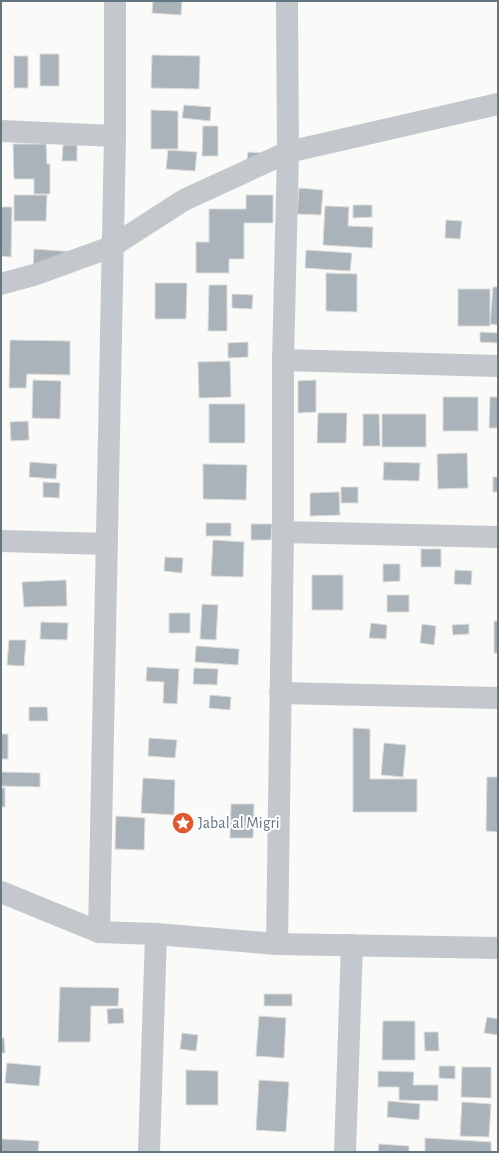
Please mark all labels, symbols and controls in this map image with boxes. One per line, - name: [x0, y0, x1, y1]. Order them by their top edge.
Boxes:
- place icon: Jabal al Migri: [170, 810, 196, 836]
- place label: Jabal al Migri: [198, 815, 280, 831]

